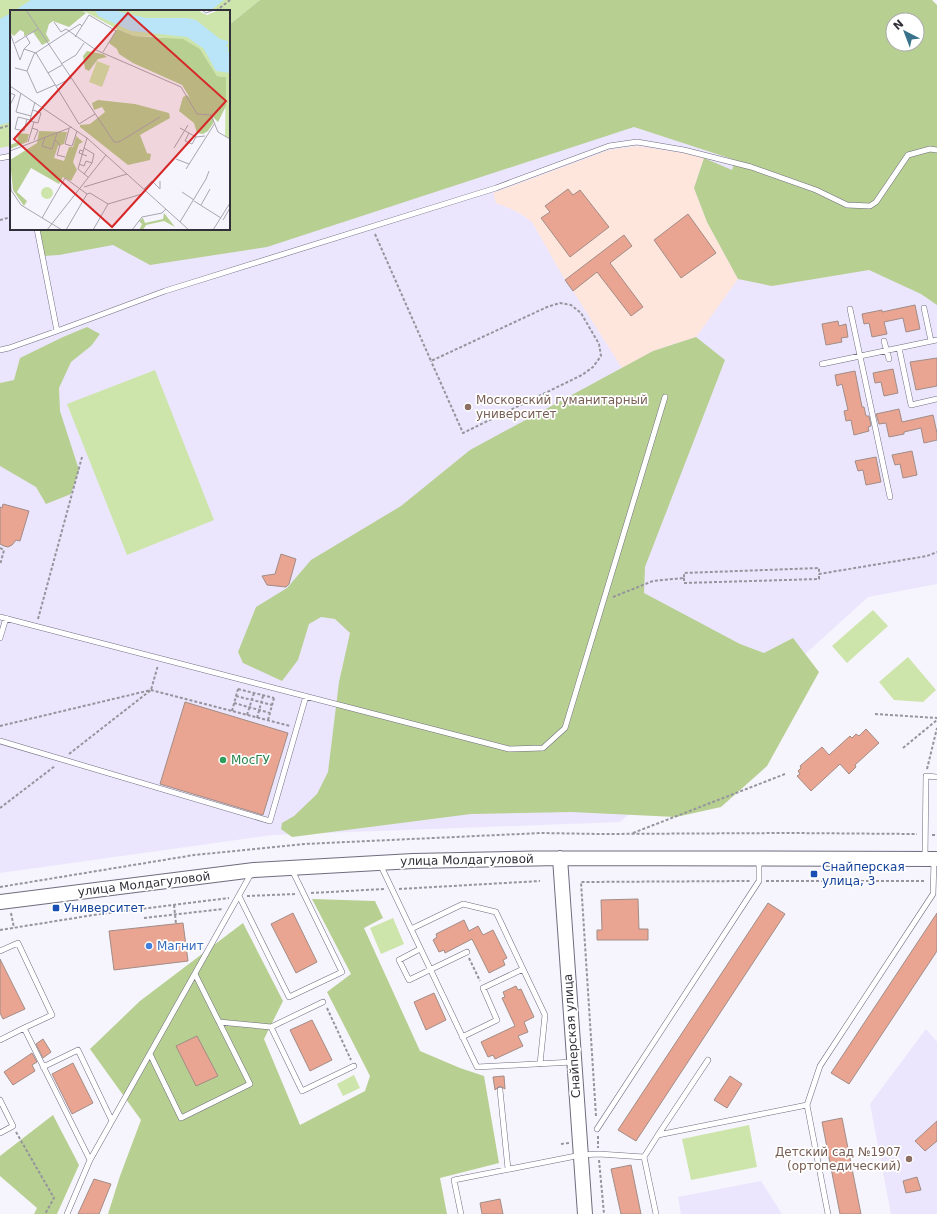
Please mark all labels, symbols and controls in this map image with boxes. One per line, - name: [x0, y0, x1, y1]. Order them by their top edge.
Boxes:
- inset map: [10, 10, 230, 230]
- north arrow: [885, 12, 925, 52]
- text: N: [891, 17, 906, 33]
- place label: Московский гуманитарный университет: [476, 393, 648, 421]
- marker: Московский гуманитарный университет: [463, 402, 473, 412]
- place label: МосГУ: [231, 753, 271, 767]
- marker: МосГУ: [218, 755, 228, 765]
- street label: улица Молдагуловой: [400, 852, 534, 868]
- place label: Снайперская улица, 3: [822, 860, 905, 888]
- street label: улица Молдагуловой: [77, 869, 211, 899]
- marker: Снайперская улица, 3: [809, 869, 819, 879]
- place label: Университет: [64, 901, 145, 915]
- marker: Университет: [51, 903, 61, 913]
- place label: Магнит: [157, 939, 204, 953]
- marker: Магнит: [144, 941, 154, 951]
- street label: Снайперская улица: [561, 973, 583, 1099]
- place label: Детский сад №1907 (ортопедический): [775, 1145, 901, 1173]
- marker: Детский сад №1907 (ортопедический): [904, 1154, 914, 1164]

